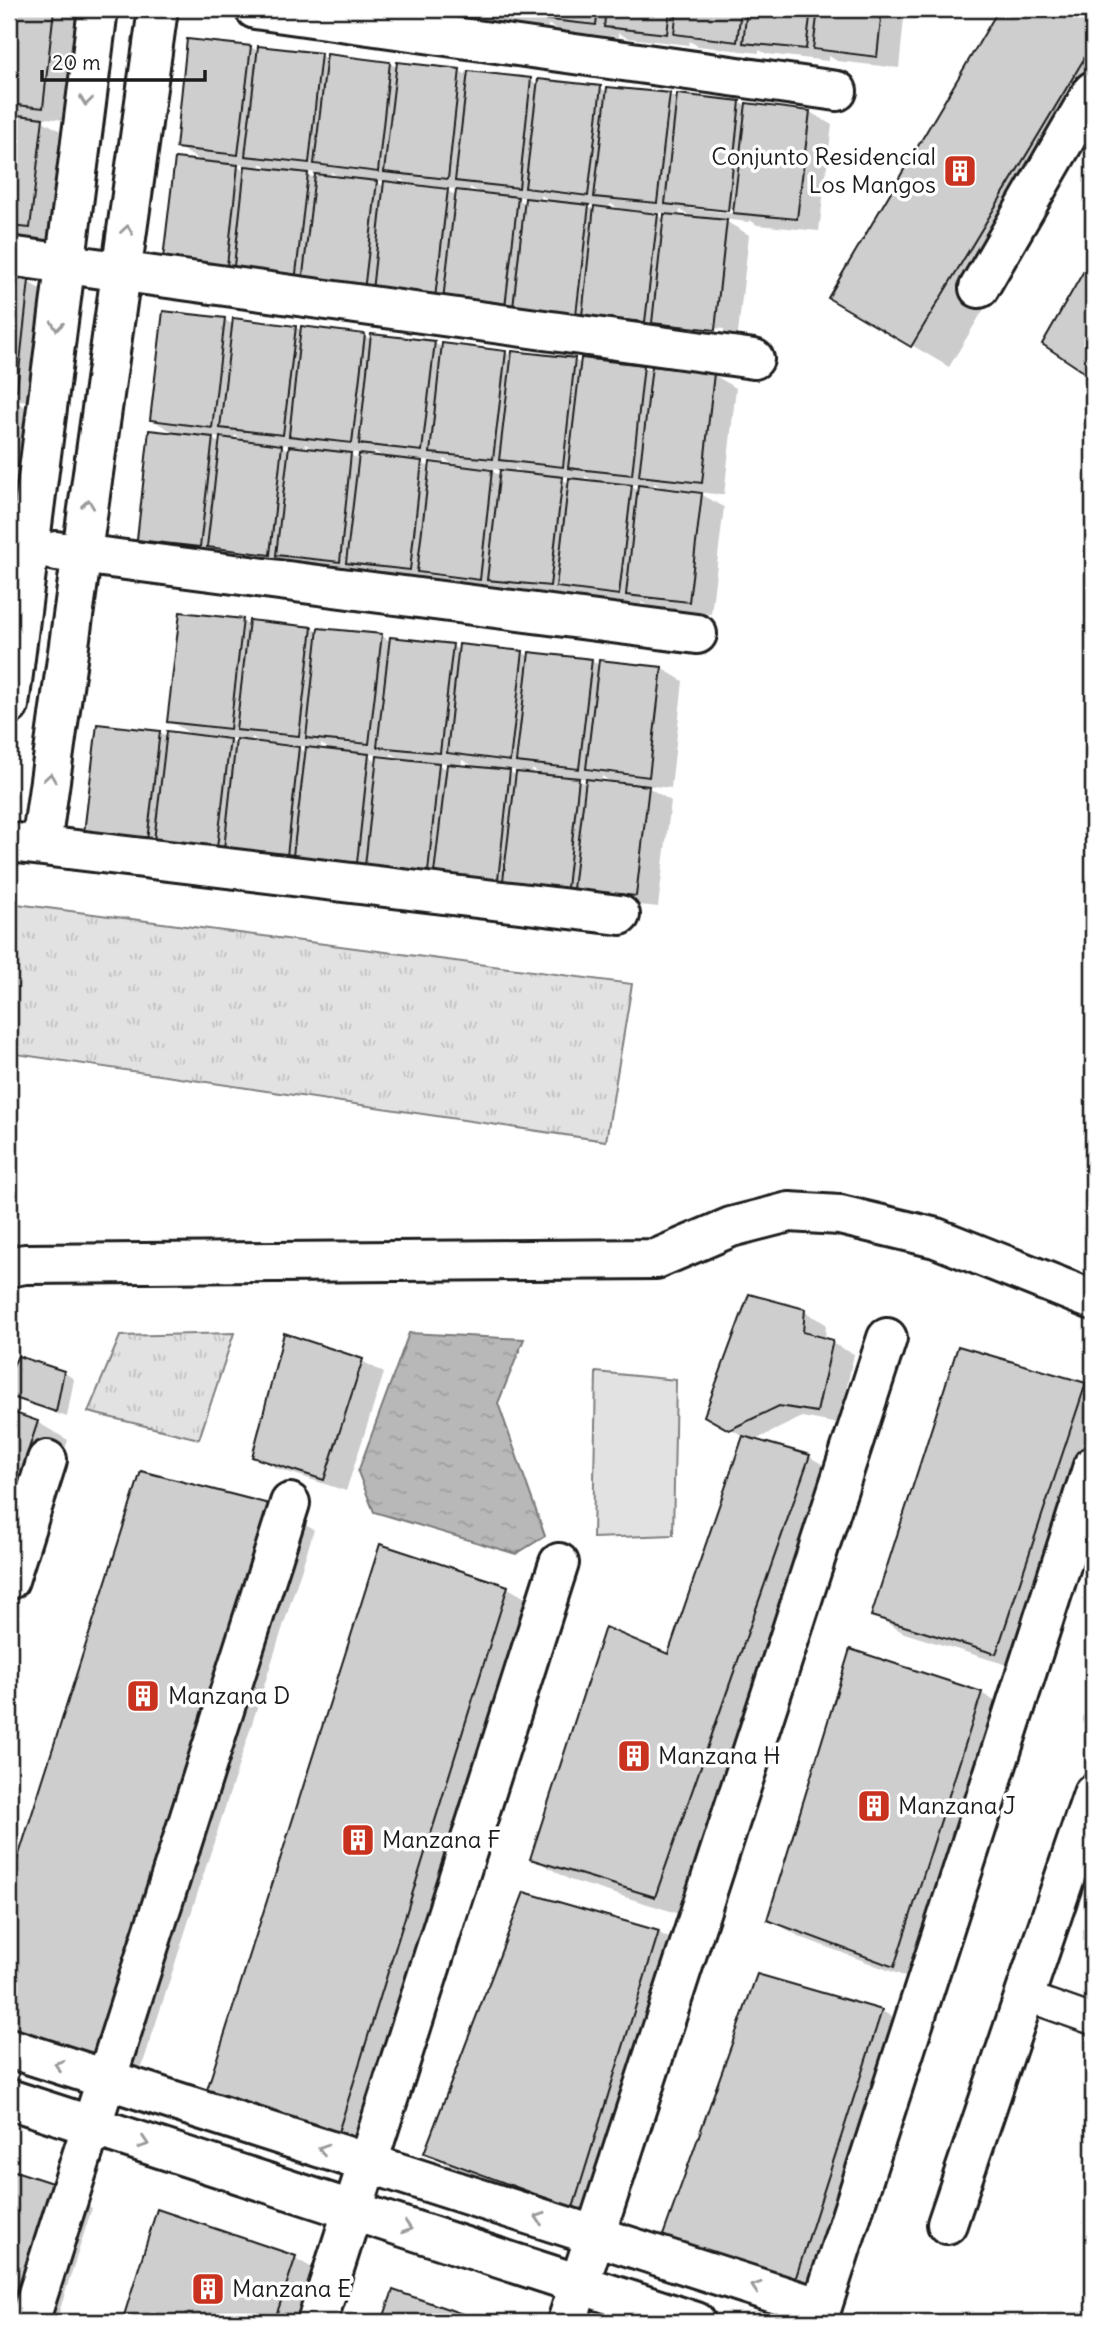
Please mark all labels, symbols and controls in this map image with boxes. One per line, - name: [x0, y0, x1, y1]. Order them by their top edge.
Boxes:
- scale bar: [42, 38, 205, 82]
- text: 20 m: [52, 49, 101, 76]
- one-way arrow: [79, 95, 94, 107]
- place label: Conjunto Residencial Los Mangos: [711, 141, 936, 199]
- building icon: Conjunto Residencial Los Mangos: [941, 152, 979, 190]
- one-way arrow: [119, 224, 134, 236]
- one-way arrow: [50, 321, 65, 332]
- one-way arrow: [81, 498, 96, 510]
- one-way arrow: [42, 772, 57, 784]
- building icon: Manzana D: [124, 1677, 162, 1715]
- place label: Manzana D: [168, 1680, 290, 1710]
- building icon: Manzana H: [615, 1737, 653, 1775]
- place label: Manzana H: [658, 1740, 780, 1770]
- building icon: Manzana J: [855, 1787, 893, 1825]
- place label: Manzana J: [898, 1790, 1016, 1820]
- building icon: Manzana F: [339, 1821, 377, 1859]
- place label: Manzana F: [382, 1824, 501, 1854]
- one-way arrow: [54, 2058, 66, 2073]
- one-way arrow: [137, 2134, 149, 2149]
- one-way arrow: [317, 2142, 329, 2157]
- one-way arrow: [534, 2212, 546, 2226]
- one-way arrow: [400, 2220, 412, 2234]
- building icon: Manzana E: [189, 2270, 227, 2308]
- place label: Manzana E: [232, 2273, 351, 2303]
- one-way arrow: [751, 2281, 763, 2296]

